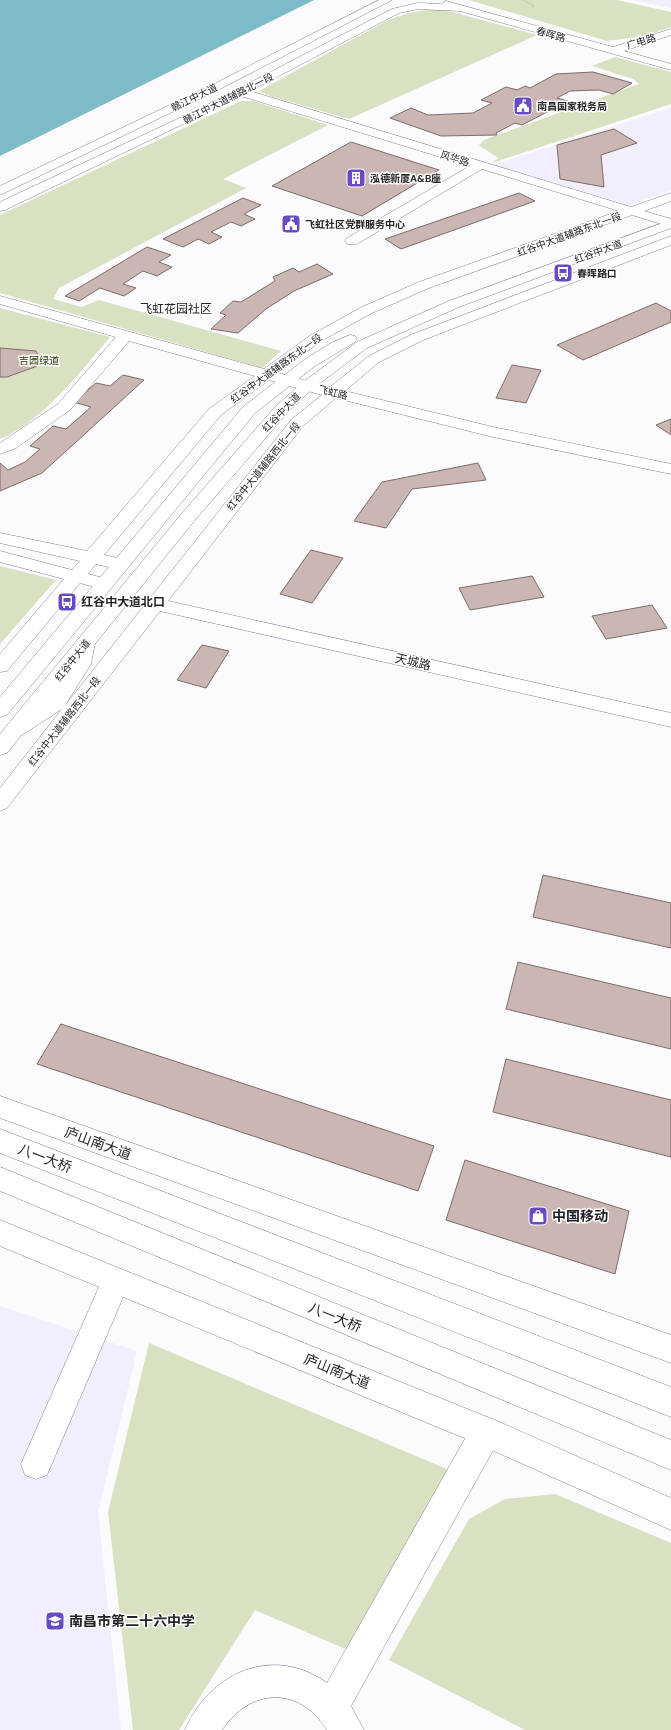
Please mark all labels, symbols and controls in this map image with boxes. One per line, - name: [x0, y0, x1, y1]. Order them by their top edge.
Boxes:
- street label: 春晖路: [535, 24, 567, 45]
- street label: 广电路: [625, 31, 657, 52]
- street label: 赣江中大道辅路北一段: [181, 70, 276, 127]
- street label: 赣江中大道: [169, 81, 220, 114]
- public building icon: 南昌国家税务局: [512, 95, 534, 117]
- place label: 南昌国家税务局: [537, 100, 607, 113]
- street label: 风华路: [439, 148, 471, 169]
- building icon: 泓德新厦A&B座: [345, 167, 367, 189]
- place label: 泓德新厦A&B座: [370, 172, 441, 185]
- street label: 红谷中大道辅路东北一段: [515, 210, 623, 258]
- public building icon: 飞虹社区党群服务中心: [280, 213, 302, 235]
- place label: 飞虹社区党群服务中心: [305, 218, 405, 231]
- street label: 红谷中大道: [572, 237, 624, 265]
- bus stop icon: 春晖路口: [552, 262, 574, 284]
- place label: 春晖路口: [577, 267, 617, 280]
- district label: 飞虹花园社区: [140, 301, 212, 317]
- street label: 红谷中大道辅路东北一段: [228, 331, 325, 406]
- park label: 吉园绿道: [19, 354, 59, 367]
- street label: 飞虹路: [317, 383, 349, 402]
- street label: 红谷中大道: [259, 390, 303, 435]
- street label: 红谷中大道辅路西北一段: [224, 419, 303, 513]
- bus stop icon: 红谷中大道北口: [56, 591, 78, 613]
- place label: 红谷中大道北口: [81, 594, 165, 610]
- street label: 红谷中大道: [52, 637, 93, 684]
- street label: 天城路: [394, 650, 432, 674]
- street label: 红谷中大道辅路西北一段: [25, 674, 103, 769]
- street label: 庐山南大道: [62, 1123, 134, 1163]
- street label: 八一大桥: [16, 1140, 74, 1176]
- shop icon: 中国移动: [527, 1205, 549, 1227]
- place label: 中国移动: [552, 1207, 608, 1225]
- street label: 八一大桥: [306, 1298, 364, 1336]
- street label: 庐山南大道: [301, 1350, 373, 1392]
- school or university icon: 南昌市第二十六中学: [44, 1610, 66, 1632]
- place label: 南昌市第二十六中学: [69, 1612, 195, 1630]

